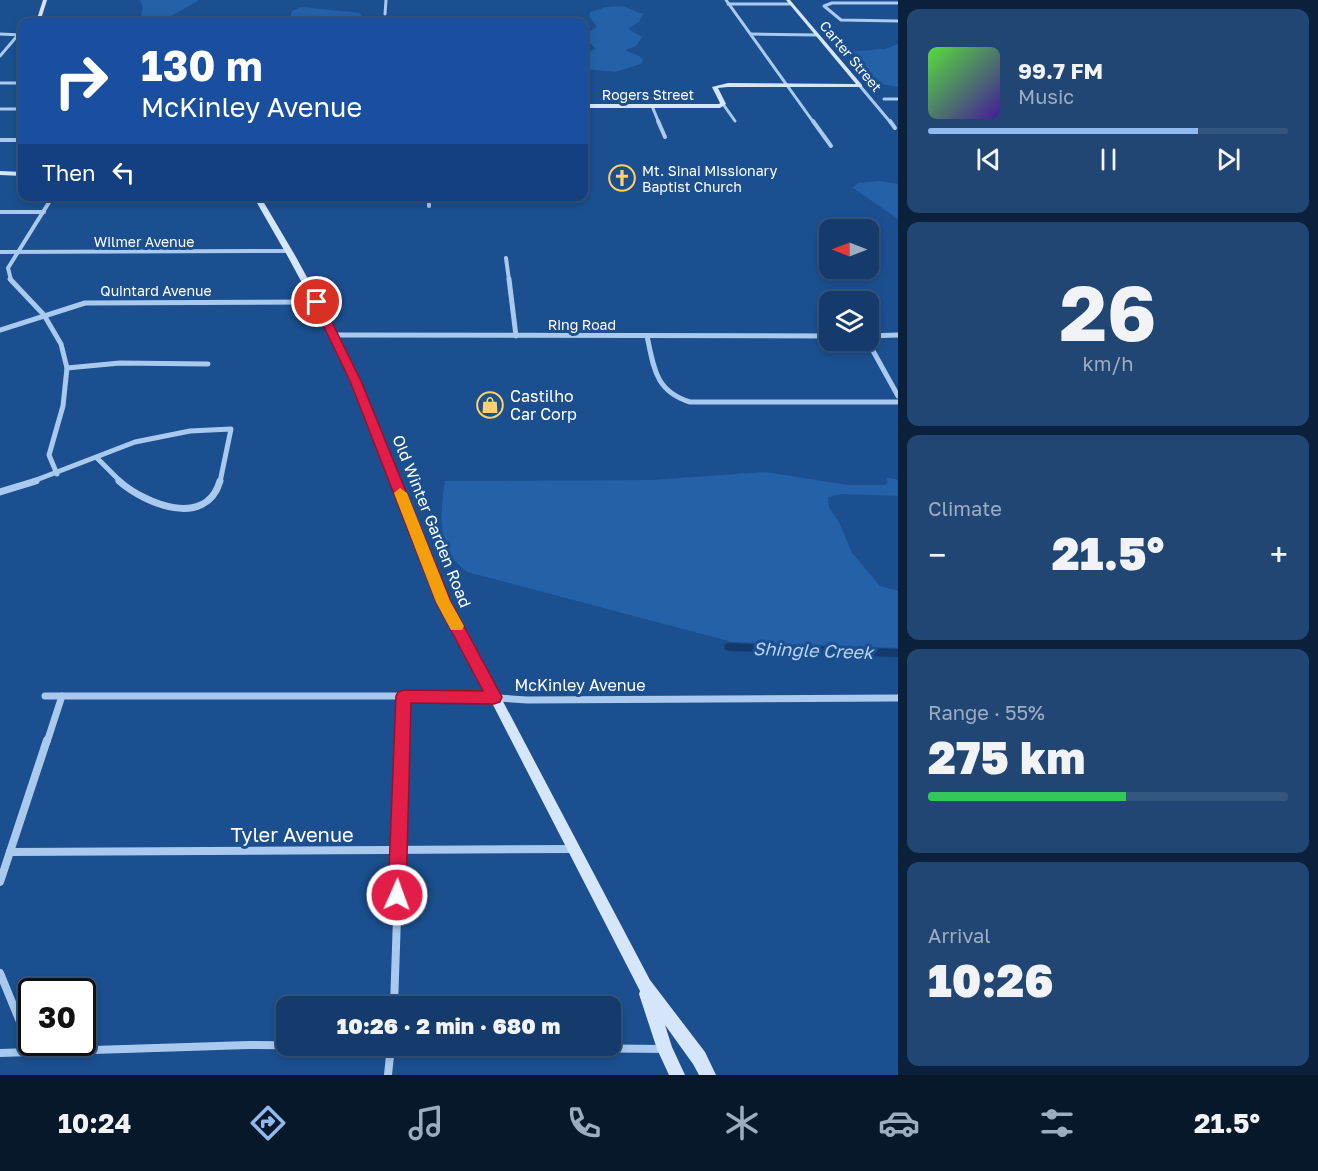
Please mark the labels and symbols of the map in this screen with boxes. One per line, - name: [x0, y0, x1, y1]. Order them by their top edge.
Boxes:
- street label: Carter Street: [816, 17, 886, 95]
- street label: Rogers Street: [602, 86, 694, 103]
- place label: Mt. Sinai Missionary Baptist Church: [642, 162, 777, 195]
- church icon: Mt. Sinai Missionary Baptist Church: [607, 163, 637, 193]
- north arrow: [819, 219, 879, 279]
- street label: Wilmer Avenue: [94, 233, 194, 250]
- pin: [291, 276, 342, 327]
- street label: Quintard Avenue: [100, 282, 212, 299]
- street label: Ring Road: [548, 316, 616, 333]
- place label: Castilho Car Corp: [510, 386, 577, 424]
- shop icon: Castilho Car Corp: [475, 390, 505, 420]
- street label: Old Winter Garden Road: [388, 432, 476, 610]
- water label: Shingle Creek: [753, 637, 875, 663]
- street label: McKinley Avenue: [514, 675, 646, 695]
- street label: Tyler Avenue: [230, 822, 354, 846]
- position arrow: [365, 863, 429, 927]
- speed limit sign: 30: [18, 978, 96, 1056]

